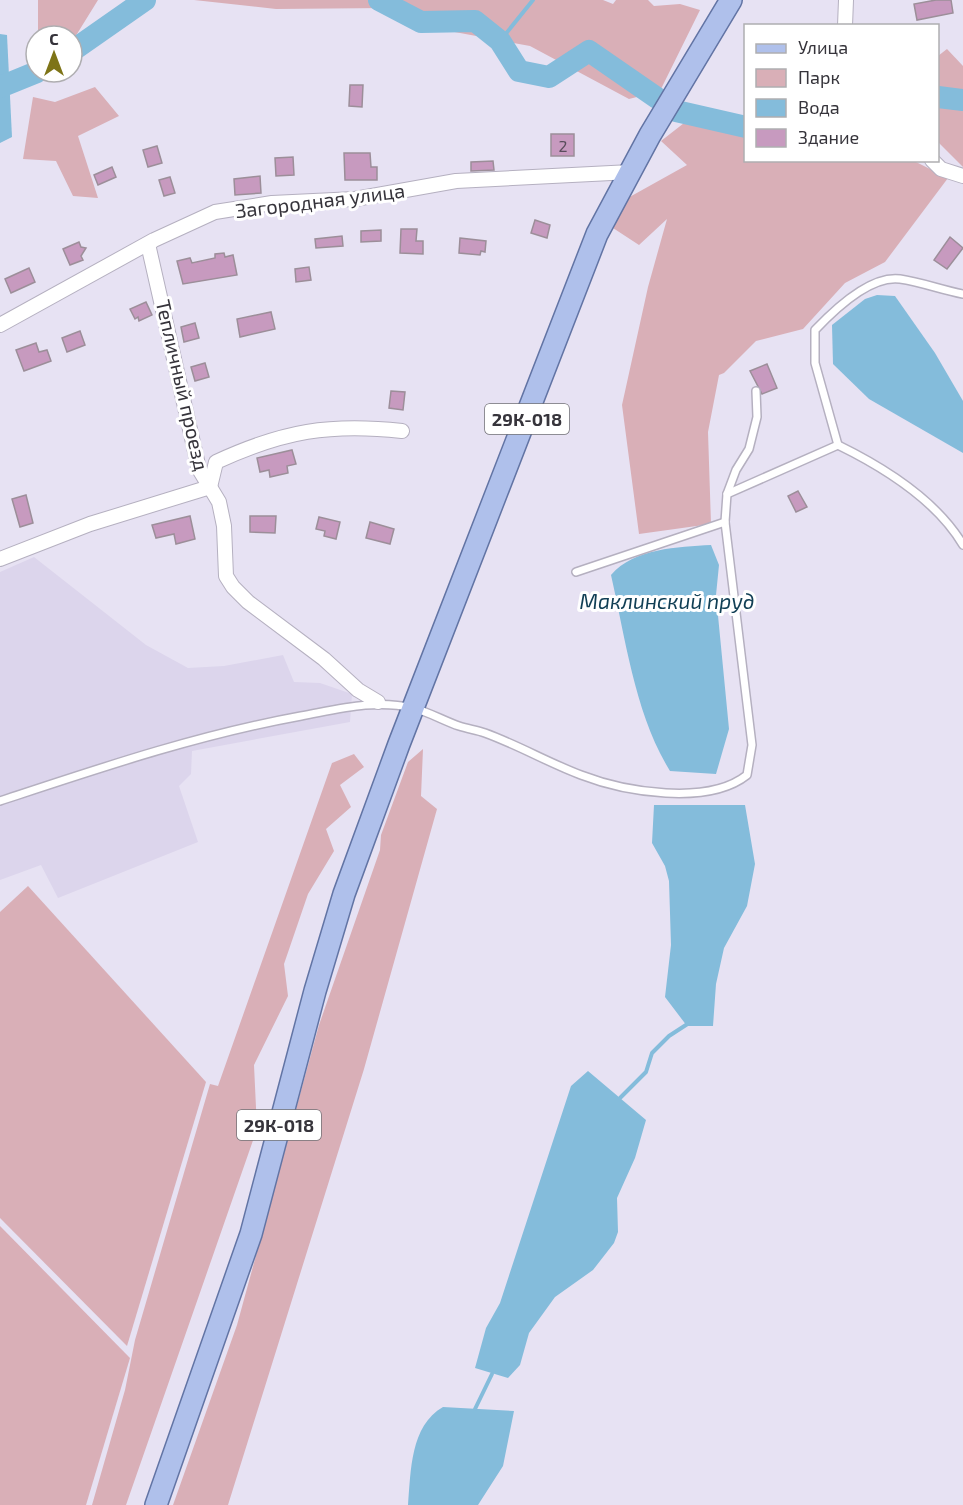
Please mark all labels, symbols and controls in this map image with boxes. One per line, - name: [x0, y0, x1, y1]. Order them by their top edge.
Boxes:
- north arrow: [24, 24, 84, 84]
- legend: [744, 24, 939, 162]
- text: С: [49, 29, 59, 48]
- text: Улица: [798, 36, 848, 58]
- text: Парк: [798, 66, 840, 88]
- text: Вода: [798, 96, 840, 118]
- text: Здание: [798, 126, 859, 148]
- house number: 2: [559, 136, 568, 155]
- street label: Загородная улица: [234, 178, 406, 223]
- street label: Тепличный проезд: [152, 297, 214, 473]
- road number: 29К-018: [485, 404, 569, 434]
- water label: Маклинский пруд: [580, 588, 755, 613]
- road number: 29К-018: [237, 1110, 321, 1140]

